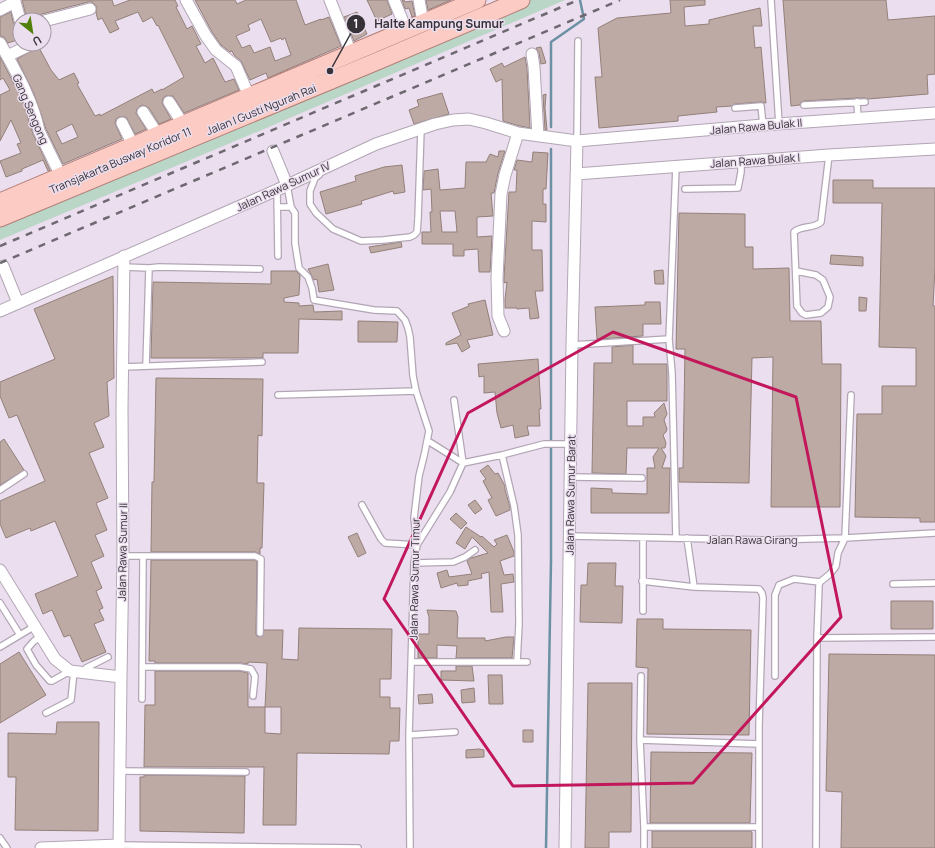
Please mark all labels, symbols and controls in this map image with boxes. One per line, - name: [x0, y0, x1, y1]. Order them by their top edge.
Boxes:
- north arrow: [12, 12, 52, 52]
- callout: Halte Kampung Sumur: [346, 12, 511, 36]
- text: 1: [353, 15, 359, 32]
- text: Halte Kampung Sumur: [374, 15, 504, 32]
- text: U: [30, 33, 44, 50]
- street label: Gang Sengong: [9, 72, 53, 146]
- street label: Jalan I Gusti Ngurah Rai: [204, 80, 318, 138]
- street label: Jalan Rawa Bulak II: [709, 114, 803, 138]
- street label: Transjakarta Busway Koridor 11: [47, 123, 193, 197]
- street label: Jalan Rawa Bulak I: [710, 149, 800, 171]
- street label: Jalan Rawa Sumur IV: [233, 157, 333, 214]
- street label: Jalan Rawa Sumur Barat: [561, 435, 579, 555]
- street label: Jalan Rawa Sumur II: [114, 503, 130, 601]
- street label: Jalan Rawa Sumur Timur: [405, 518, 423, 640]
- street label: Jalan Rawa Girang: [706, 532, 798, 547]

